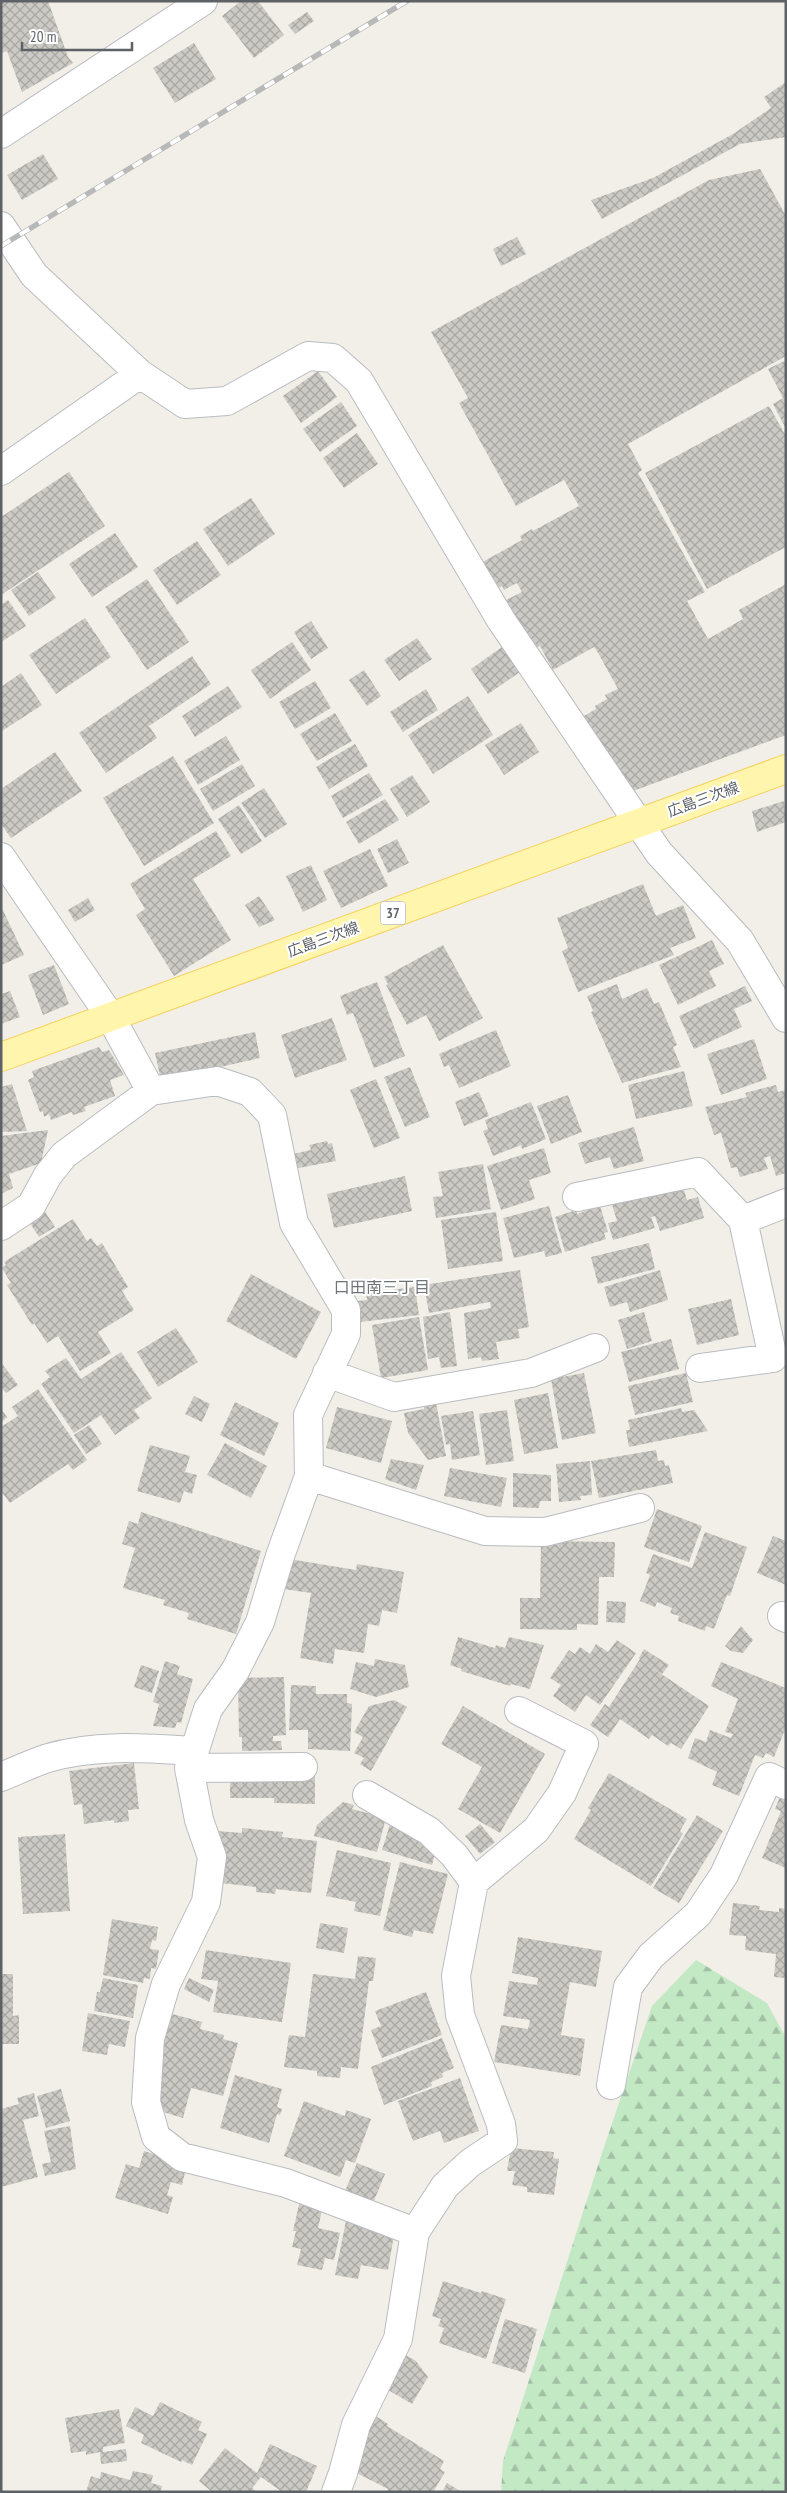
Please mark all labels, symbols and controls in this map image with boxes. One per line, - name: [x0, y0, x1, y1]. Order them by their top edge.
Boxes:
- scale bar: [22, 20, 132, 52]
- text: 20 m: [30, 27, 56, 46]
- street label: 広島三次線: [665, 777, 741, 821]
- road number: 37: [380, 901, 406, 924]
- street label: 広島三次線: [285, 917, 361, 961]
- district label: 口田南三丁目: [334, 1277, 430, 1297]

